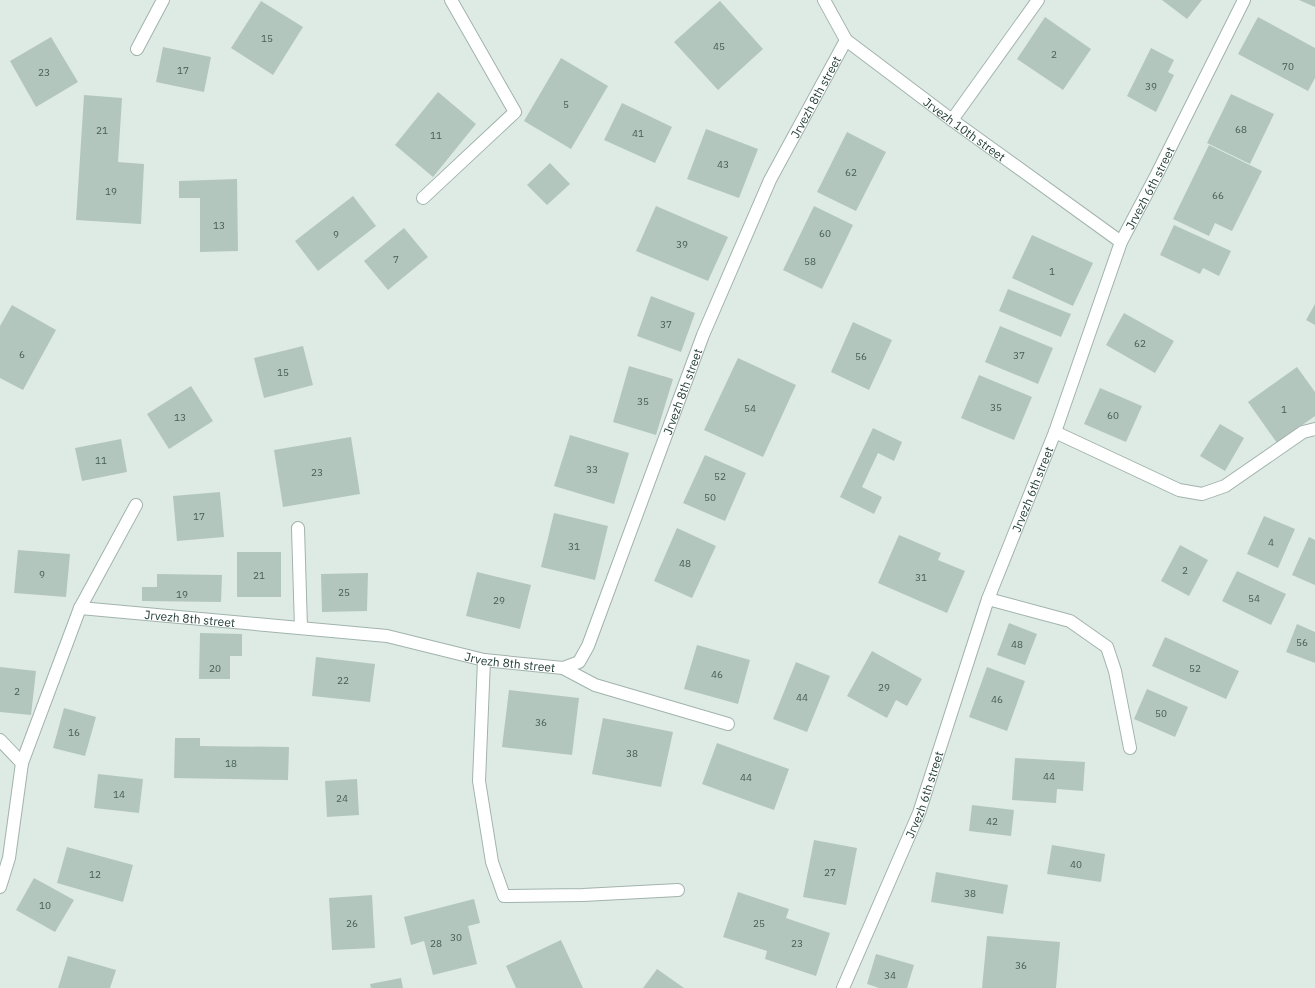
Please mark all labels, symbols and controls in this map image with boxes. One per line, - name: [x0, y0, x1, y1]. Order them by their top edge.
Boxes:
- house number: 15: [261, 32, 273, 45]
- house number: 45: [713, 40, 725, 53]
- house number: 2: [1051, 48, 1057, 61]
- street label: Jrvezh 8th street: [787, 53, 844, 140]
- house number: 70: [1282, 60, 1294, 73]
- house number: 17: [177, 64, 189, 77]
- house number: 23: [38, 66, 50, 79]
- house number: 39: [1145, 80, 1157, 93]
- street label: Jrvezh 10th street: [921, 94, 1009, 164]
- house number: 5: [563, 98, 569, 111]
- house number: 68: [1235, 123, 1247, 136]
- house number: 21: [96, 124, 108, 137]
- house number: 41: [632, 127, 644, 140]
- house number: 11: [430, 129, 442, 142]
- street label: Jrvezh 6th street: [1122, 144, 1177, 232]
- house number: 43: [717, 158, 729, 171]
- house number: 62: [845, 166, 857, 179]
- house number: 19: [105, 185, 117, 198]
- house number: 66: [1212, 189, 1224, 202]
- house number: 13: [213, 219, 225, 232]
- house number: 60: [819, 227, 831, 240]
- house number: 9: [333, 228, 339, 241]
- house number: 39: [676, 238, 688, 251]
- house number: 7: [393, 253, 399, 266]
- house number: 58: [804, 255, 816, 268]
- house number: 1: [1049, 265, 1055, 278]
- house number: 37: [660, 318, 672, 331]
- house number: 62: [1134, 337, 1146, 350]
- street label: Jrvezh 8th street: [659, 346, 705, 437]
- house number: 6: [19, 348, 25, 361]
- house number: 37: [1013, 349, 1025, 362]
- house number: 56: [855, 350, 867, 363]
- house number: 15: [277, 366, 289, 379]
- house number: 35: [637, 395, 649, 408]
- house number: 35: [990, 401, 1002, 414]
- house number: 54: [744, 402, 756, 415]
- house number: 1: [1281, 403, 1287, 416]
- house number: 60: [1107, 409, 1119, 422]
- house number: 13: [174, 411, 186, 424]
- street label: Jrvezh 6th street: [1008, 444, 1056, 534]
- house number: 11: [95, 454, 107, 467]
- house number: 33: [586, 463, 598, 476]
- house number: 23: [311, 466, 323, 479]
- house number: 52: [714, 470, 726, 483]
- house number: 50: [704, 491, 716, 504]
- house number: 17: [193, 510, 205, 523]
- house number: 4: [1268, 536, 1274, 549]
- house number: 31: [568, 540, 580, 553]
- house number: 48: [679, 557, 691, 570]
- house number: 2: [1182, 564, 1188, 577]
- house number: 9: [39, 568, 45, 581]
- house number: 21: [253, 569, 265, 582]
- house number: 31: [915, 571, 927, 584]
- house number: 25: [338, 586, 350, 599]
- house number: 19: [176, 588, 188, 601]
- house number: 54: [1248, 592, 1260, 605]
- house number: 29: [493, 594, 505, 607]
- street label: Jrvezh 8th street: [144, 606, 236, 630]
- house number: 56: [1296, 636, 1308, 649]
- house number: 48: [1011, 638, 1023, 651]
- street label: Jrvezh 8th street: [463, 648, 556, 675]
- house number: 20: [209, 662, 221, 675]
- house number: 52: [1189, 662, 1201, 675]
- house number: 46: [711, 668, 723, 681]
- house number: 22: [337, 674, 349, 687]
- house number: 29: [878, 681, 890, 694]
- house number: 2: [14, 685, 20, 698]
- house number: 44: [796, 691, 808, 704]
- house number: 46: [991, 693, 1003, 706]
- house number: 50: [1155, 707, 1167, 720]
- house number: 36: [535, 716, 547, 729]
- house number: 16: [68, 726, 80, 739]
- house number: 38: [626, 747, 638, 760]
- street label: Jrvezh 6th street: [902, 749, 946, 840]
- house number: 18: [225, 757, 237, 770]
- house number: 44: [1043, 770, 1055, 783]
- house number: 44: [740, 771, 752, 784]
- house number: 14: [113, 788, 125, 801]
- house number: 24: [336, 792, 348, 805]
- house number: 42: [986, 815, 998, 828]
- house number: 40: [1070, 858, 1082, 871]
- house number: 27: [824, 866, 836, 879]
- house number: 12: [89, 868, 101, 881]
- house number: 38: [964, 887, 976, 900]
- house number: 10: [39, 899, 51, 912]
- house number: 26: [346, 917, 358, 930]
- house number: 25: [753, 917, 765, 930]
- house number: 30: [450, 931, 462, 944]
- house number: 28: [430, 937, 442, 950]
- house number: 23: [791, 937, 803, 950]
- house number: 36: [1015, 959, 1027, 972]
- house number: 34: [884, 969, 896, 982]

